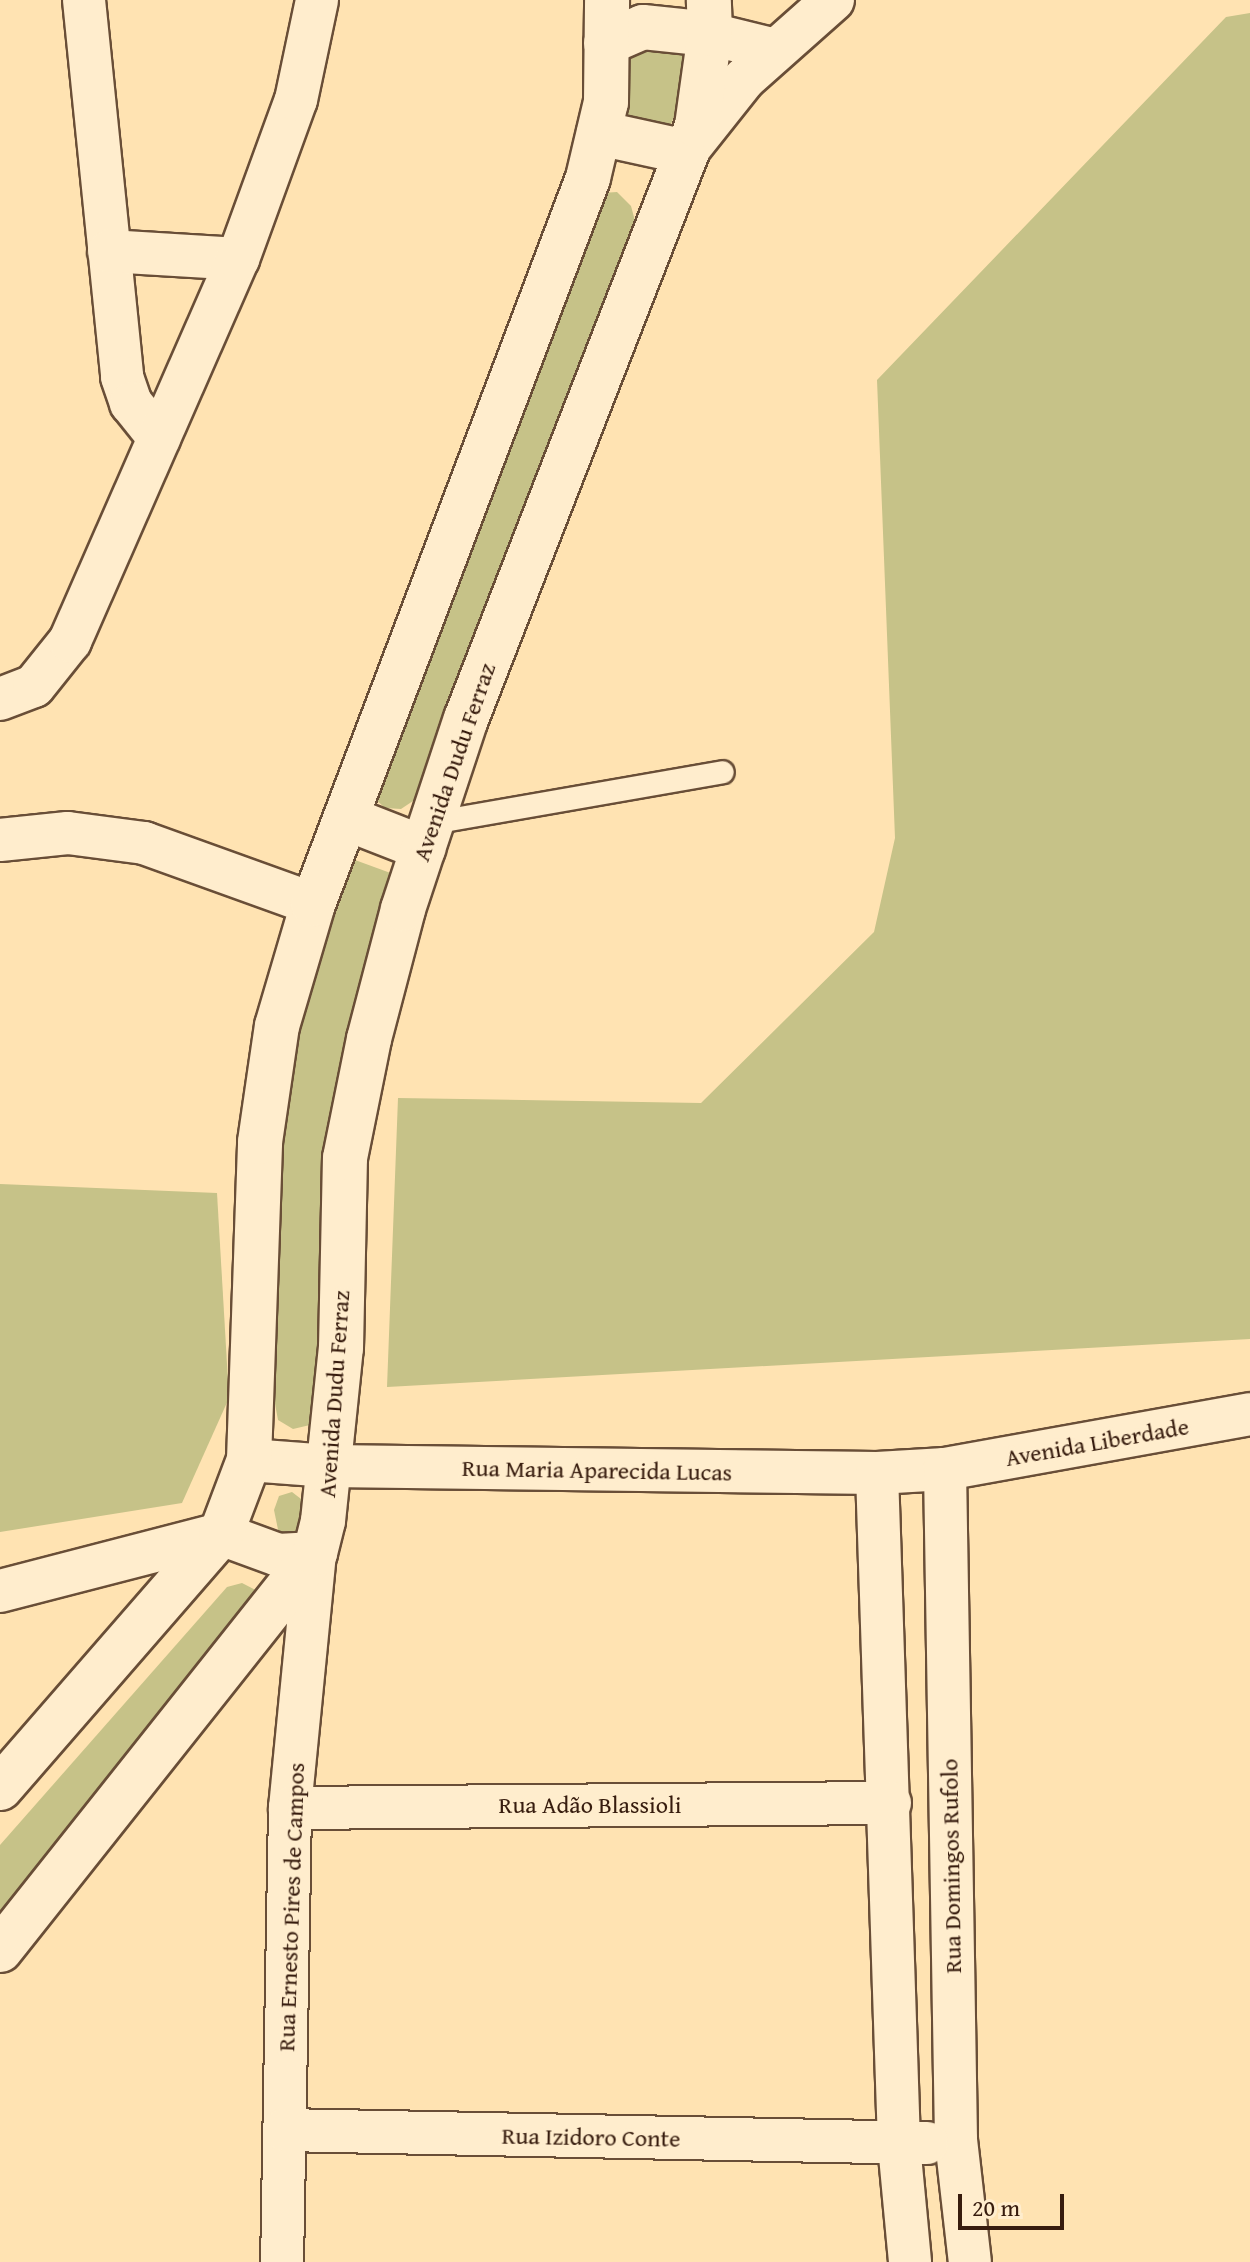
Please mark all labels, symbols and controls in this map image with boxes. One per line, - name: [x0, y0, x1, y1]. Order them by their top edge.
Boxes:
- street label: Avenida Dudu Ferraz: [407, 659, 501, 865]
- street label: Avenida Dudu Ferraz: [312, 1289, 356, 1499]
- street label: Avenida Liberdade: [1003, 1412, 1191, 1472]
- street label: Rua Maria Aparecida Lucas: [462, 1453, 732, 1487]
- street label: Rua Domingos Rufolo: [935, 1758, 967, 1974]
- street label: Rua Ernesto Pires de Campos: [272, 1762, 310, 2052]
- street label: Rua Adão Blassioli: [499, 1791, 681, 1819]
- street label: Rua Izidoro Conte: [501, 2121, 681, 2153]
- scale bar: [962, 2178, 1068, 2228]
- text: 20 m: [972, 2190, 1020, 2225]

